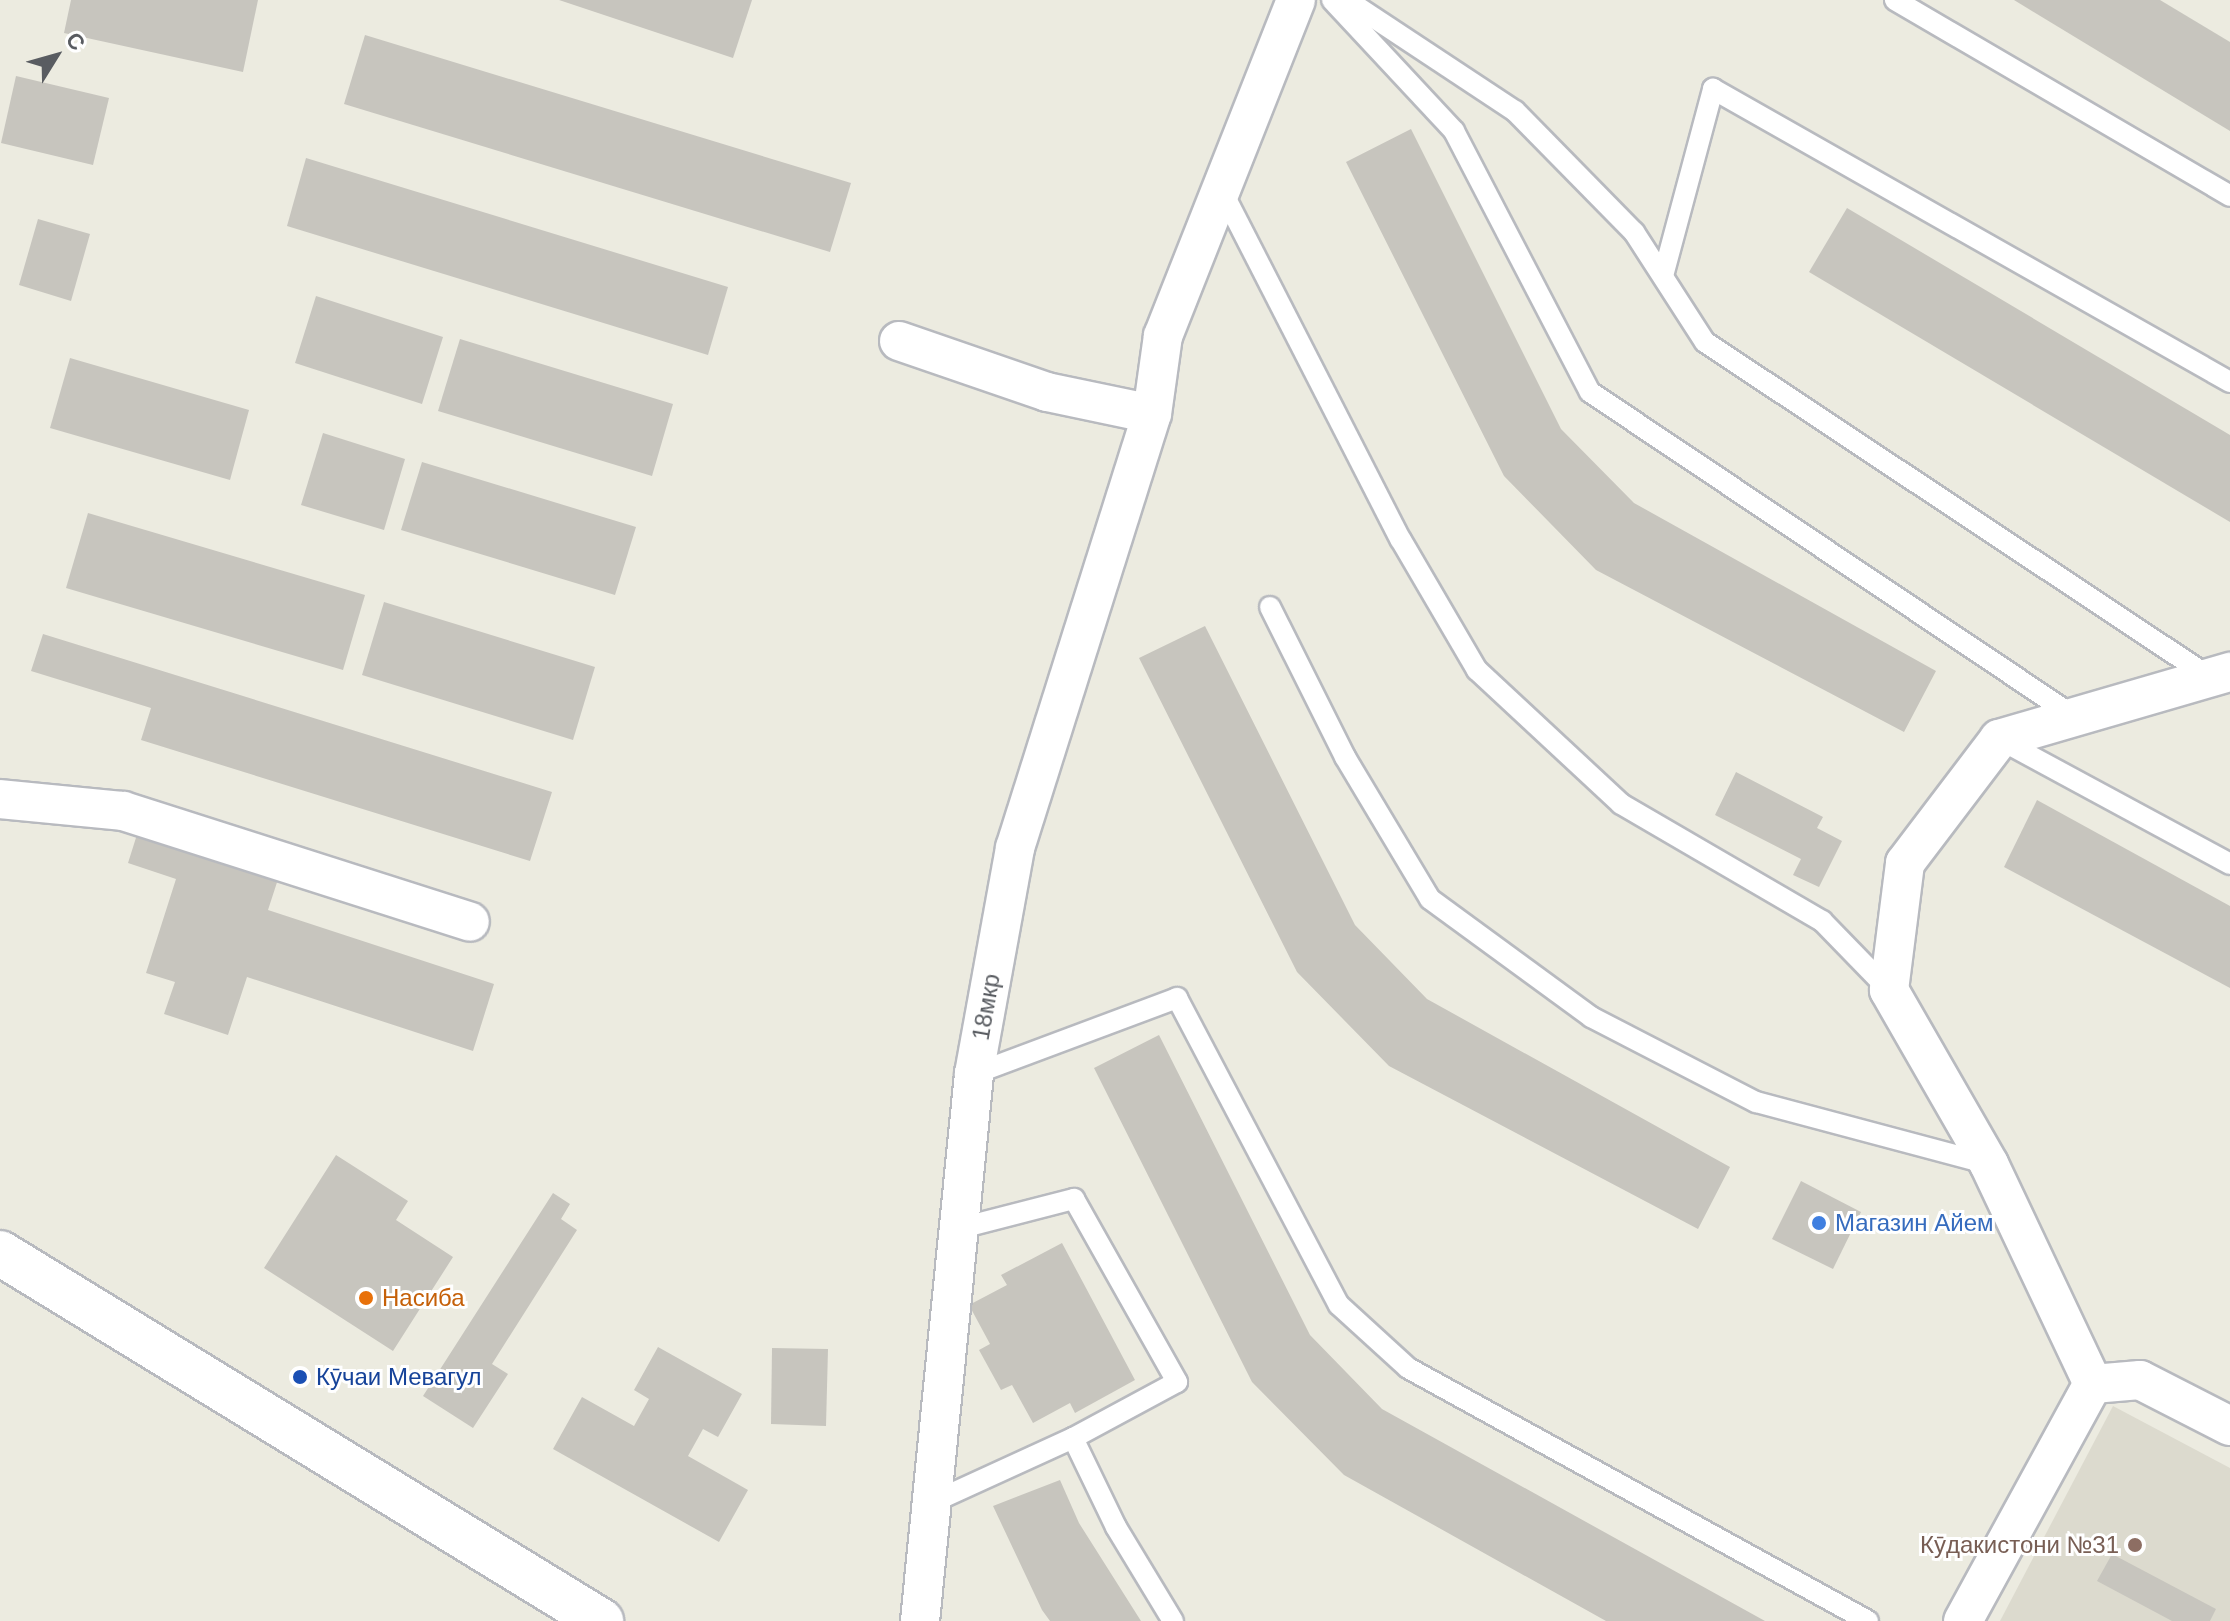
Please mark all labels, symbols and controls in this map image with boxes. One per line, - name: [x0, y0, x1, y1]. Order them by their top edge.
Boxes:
- north arrow: [16, 16, 96, 96]
- text: С: [61, 27, 90, 55]
- street label: 18мкр: [966, 971, 1006, 1043]
- place label: Магазин Айем: [1835, 1209, 1994, 1237]
- marker: Магазин Айем: [1810, 1214, 1828, 1232]
- place label: Насиба: [382, 1284, 465, 1312]
- marker: Насиба: [357, 1289, 375, 1307]
- place label: Кӯчаи Мевагул: [316, 1363, 482, 1391]
- marker: Кӯчаи Мевагул: [291, 1368, 309, 1386]
- place label: Кӯдакистони №31: [1920, 1531, 2119, 1559]
- marker: Кӯдакистони №31: [2126, 1536, 2144, 1554]

